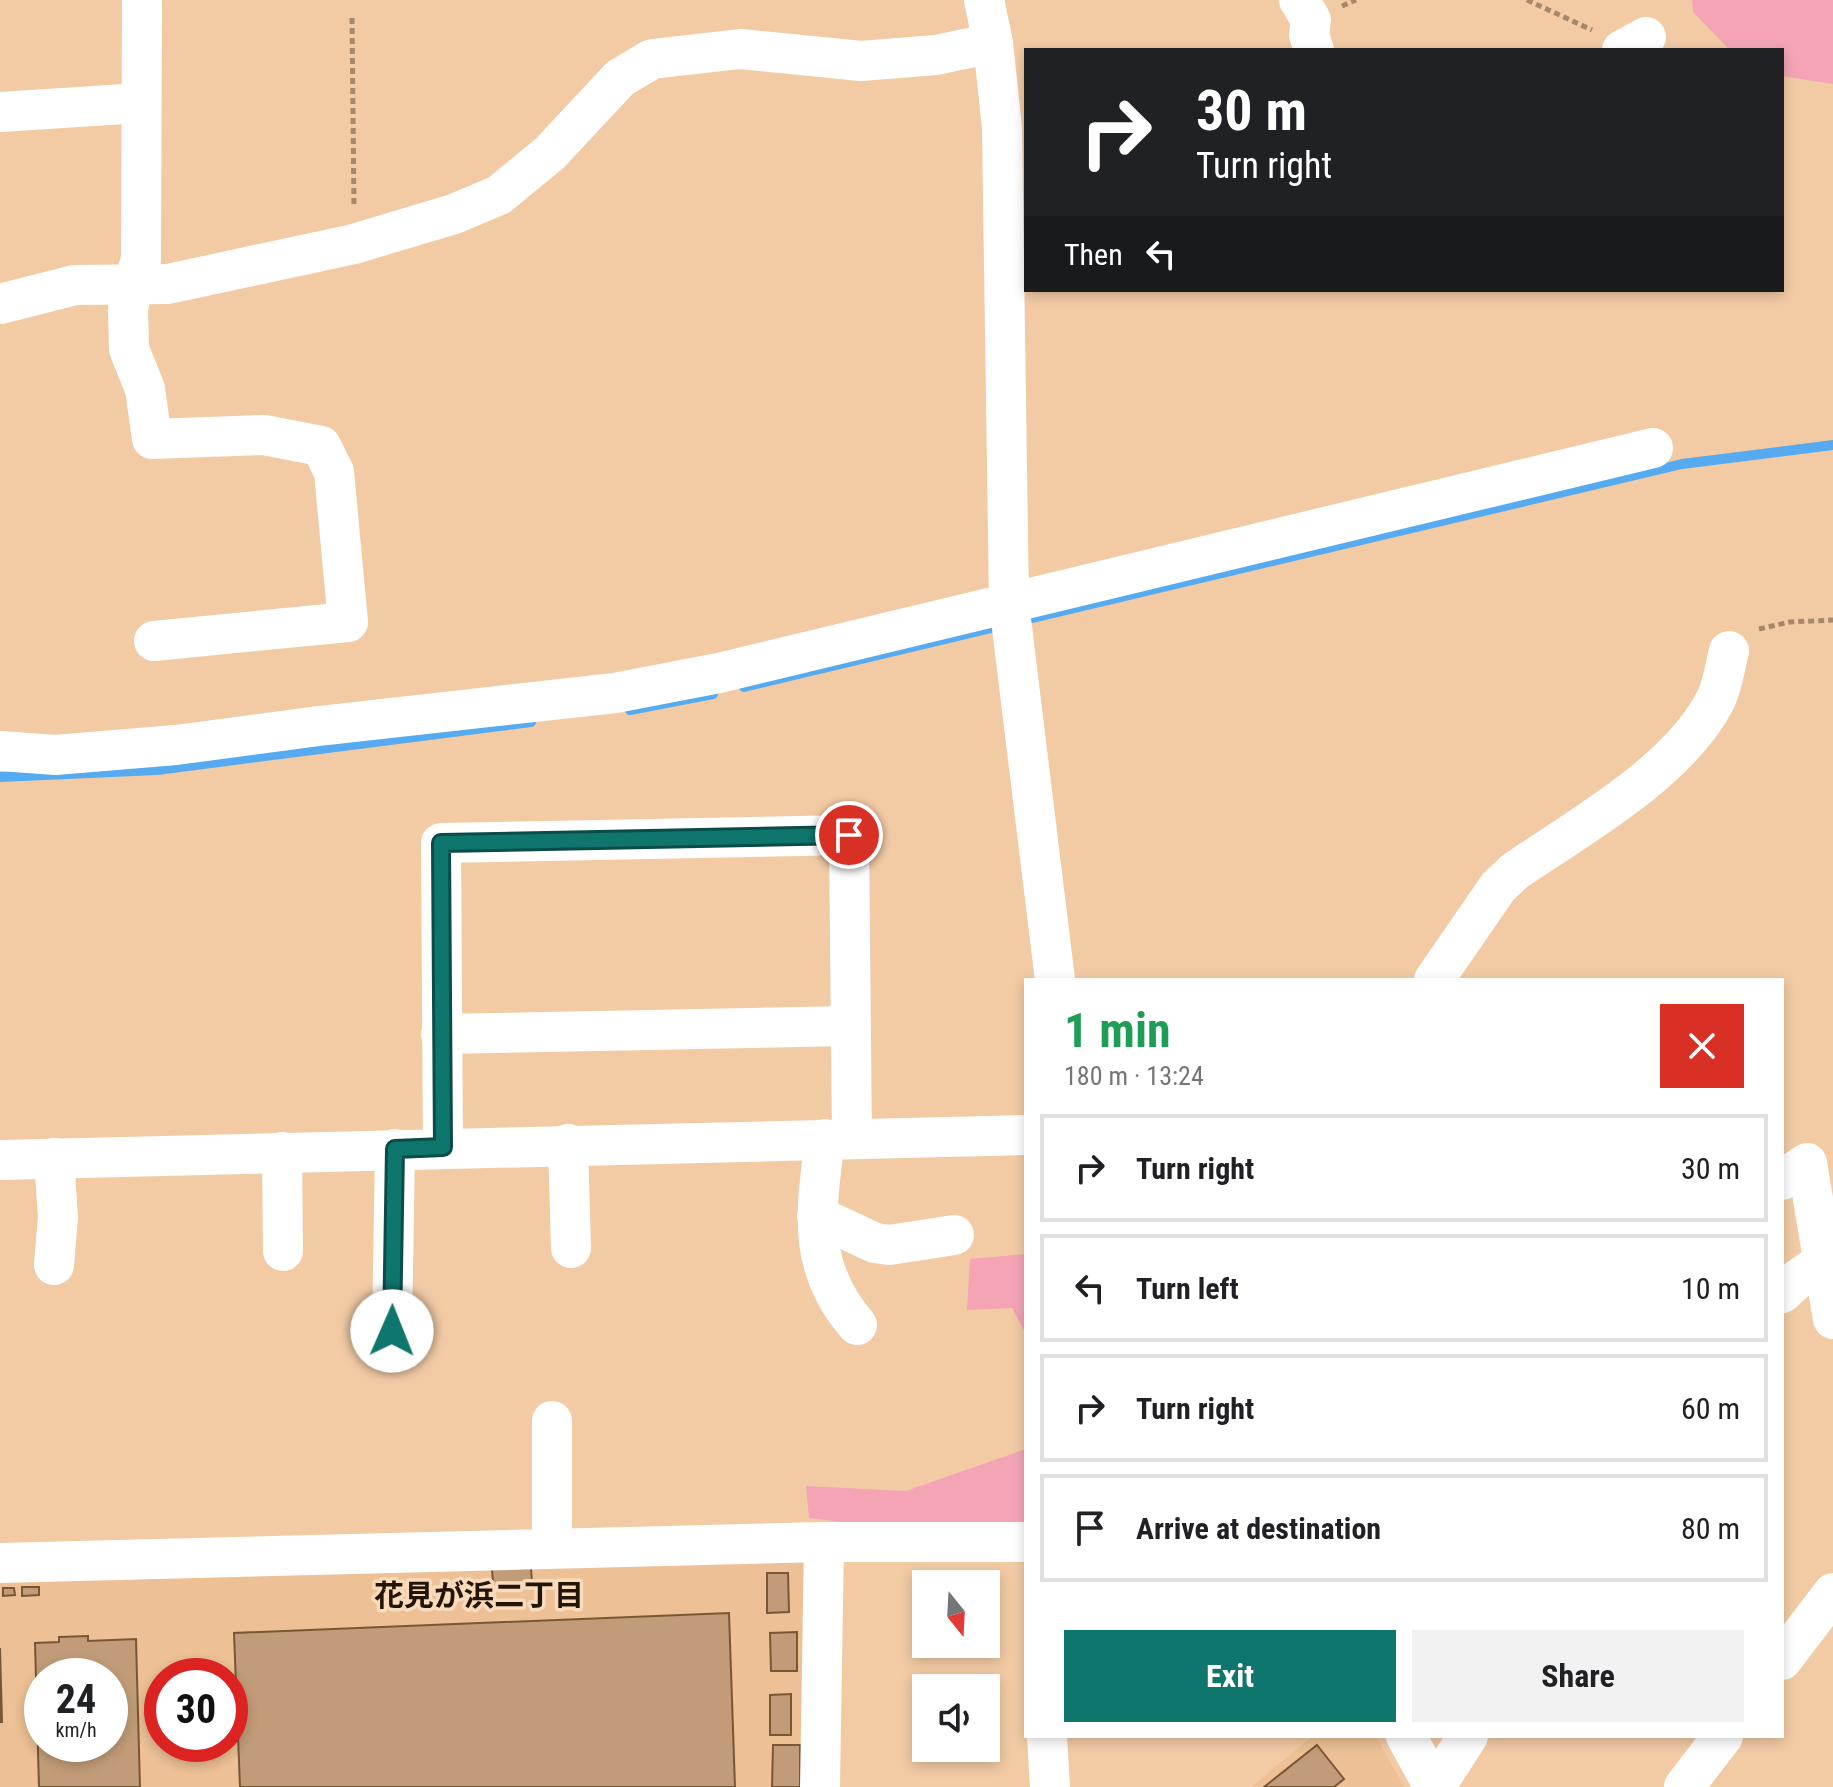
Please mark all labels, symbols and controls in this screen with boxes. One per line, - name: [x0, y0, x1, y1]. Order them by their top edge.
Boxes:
- text: 30 m: [1196, 78, 1307, 144]
- icon: right: [1064, 80, 1168, 184]
- text: Turn right: [1196, 145, 1332, 187]
- icon: left: [1139, 232, 1183, 276]
- text: Then: [1064, 237, 1123, 272]
- pin: [815, 801, 883, 869]
- icon: arrive: [827, 813, 871, 857]
- text: 1 min: [1064, 1002, 1171, 1059]
- button: close: [1660, 1004, 1744, 1088]
- text: 180 m · 13:24: [1064, 1061, 1204, 1091]
- icon: right: [1068, 1146, 1112, 1190]
- text: Turn right: [1136, 1151, 1254, 1186]
- text: 30 m: [1681, 1151, 1740, 1186]
- icon: left: [1068, 1266, 1112, 1310]
- text: Turn left: [1136, 1271, 1239, 1306]
- text: 10 m: [1681, 1271, 1740, 1306]
- position arrow: [350, 1289, 434, 1373]
- icon: right: [1068, 1386, 1112, 1430]
- text: Turn right: [1136, 1391, 1254, 1426]
- text: 60 m: [1681, 1391, 1740, 1426]
- icon: arrive: [1068, 1506, 1112, 1550]
- text: Arrive at destination: [1136, 1511, 1381, 1546]
- text: 80 m: [1681, 1511, 1740, 1546]
- north arrow: [912, 1570, 1000, 1658]
- map controls: [912, 1570, 1000, 1762]
- district label: 花見が浜二丁目: [374, 1578, 584, 1613]
- button: Exit: [1064, 1630, 1396, 1722]
- button: Share: [1412, 1630, 1744, 1722]
- speed limit sign: 30: [144, 1658, 248, 1762]
- button: sound: [912, 1674, 1000, 1762]
- text: 24: [56, 1676, 96, 1723]
- text: km/h: [55, 1718, 97, 1742]

